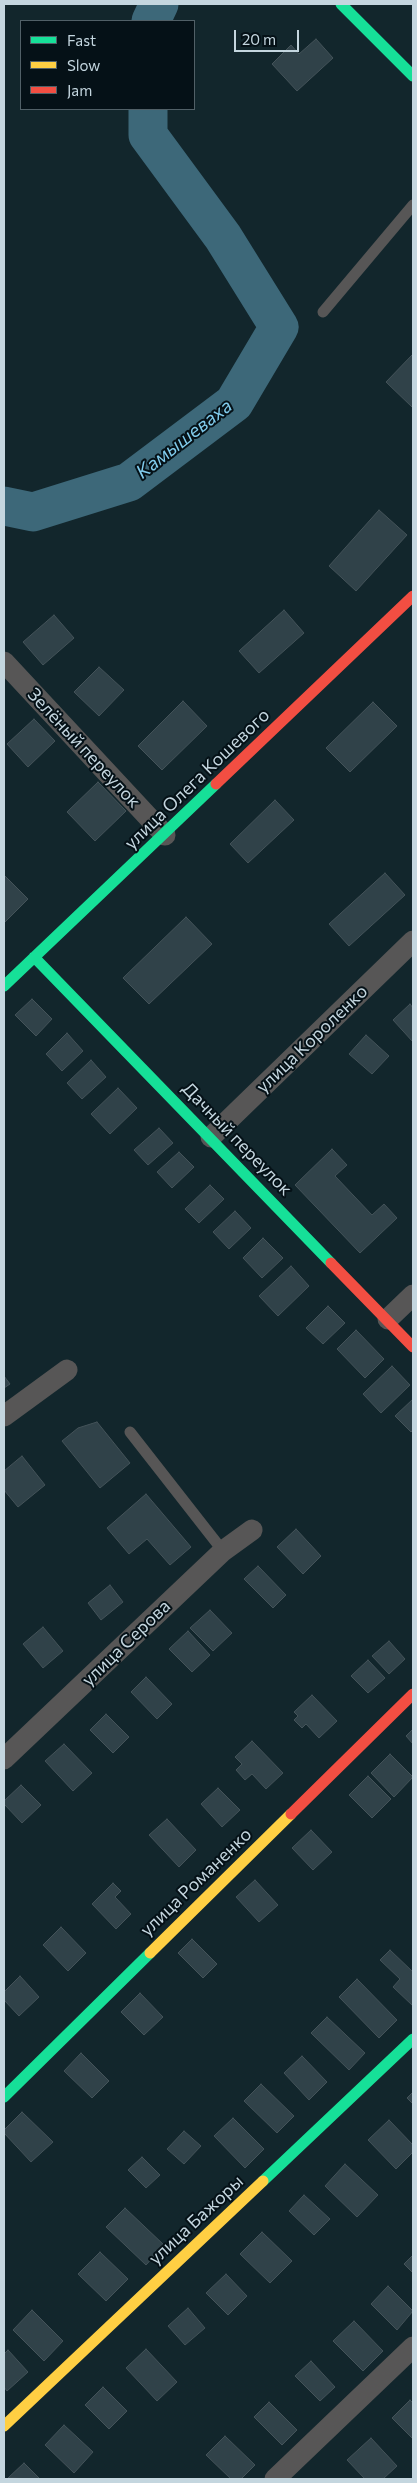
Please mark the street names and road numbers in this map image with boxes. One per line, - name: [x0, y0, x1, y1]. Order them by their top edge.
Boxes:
- street label: Зелёный переулок: [23, 684, 145, 812]
- street label: улица Олега Кошевого: [120, 704, 274, 854]
- street label: улица Короленко: [252, 980, 372, 1098]
- street label: Дачный переулок: [177, 1078, 297, 1200]
- street label: улица Серова: [77, 1595, 175, 1691]
- street label: улица Романенко: [136, 1823, 256, 1941]
- street label: улица Бажоры: [144, 2171, 248, 2269]

